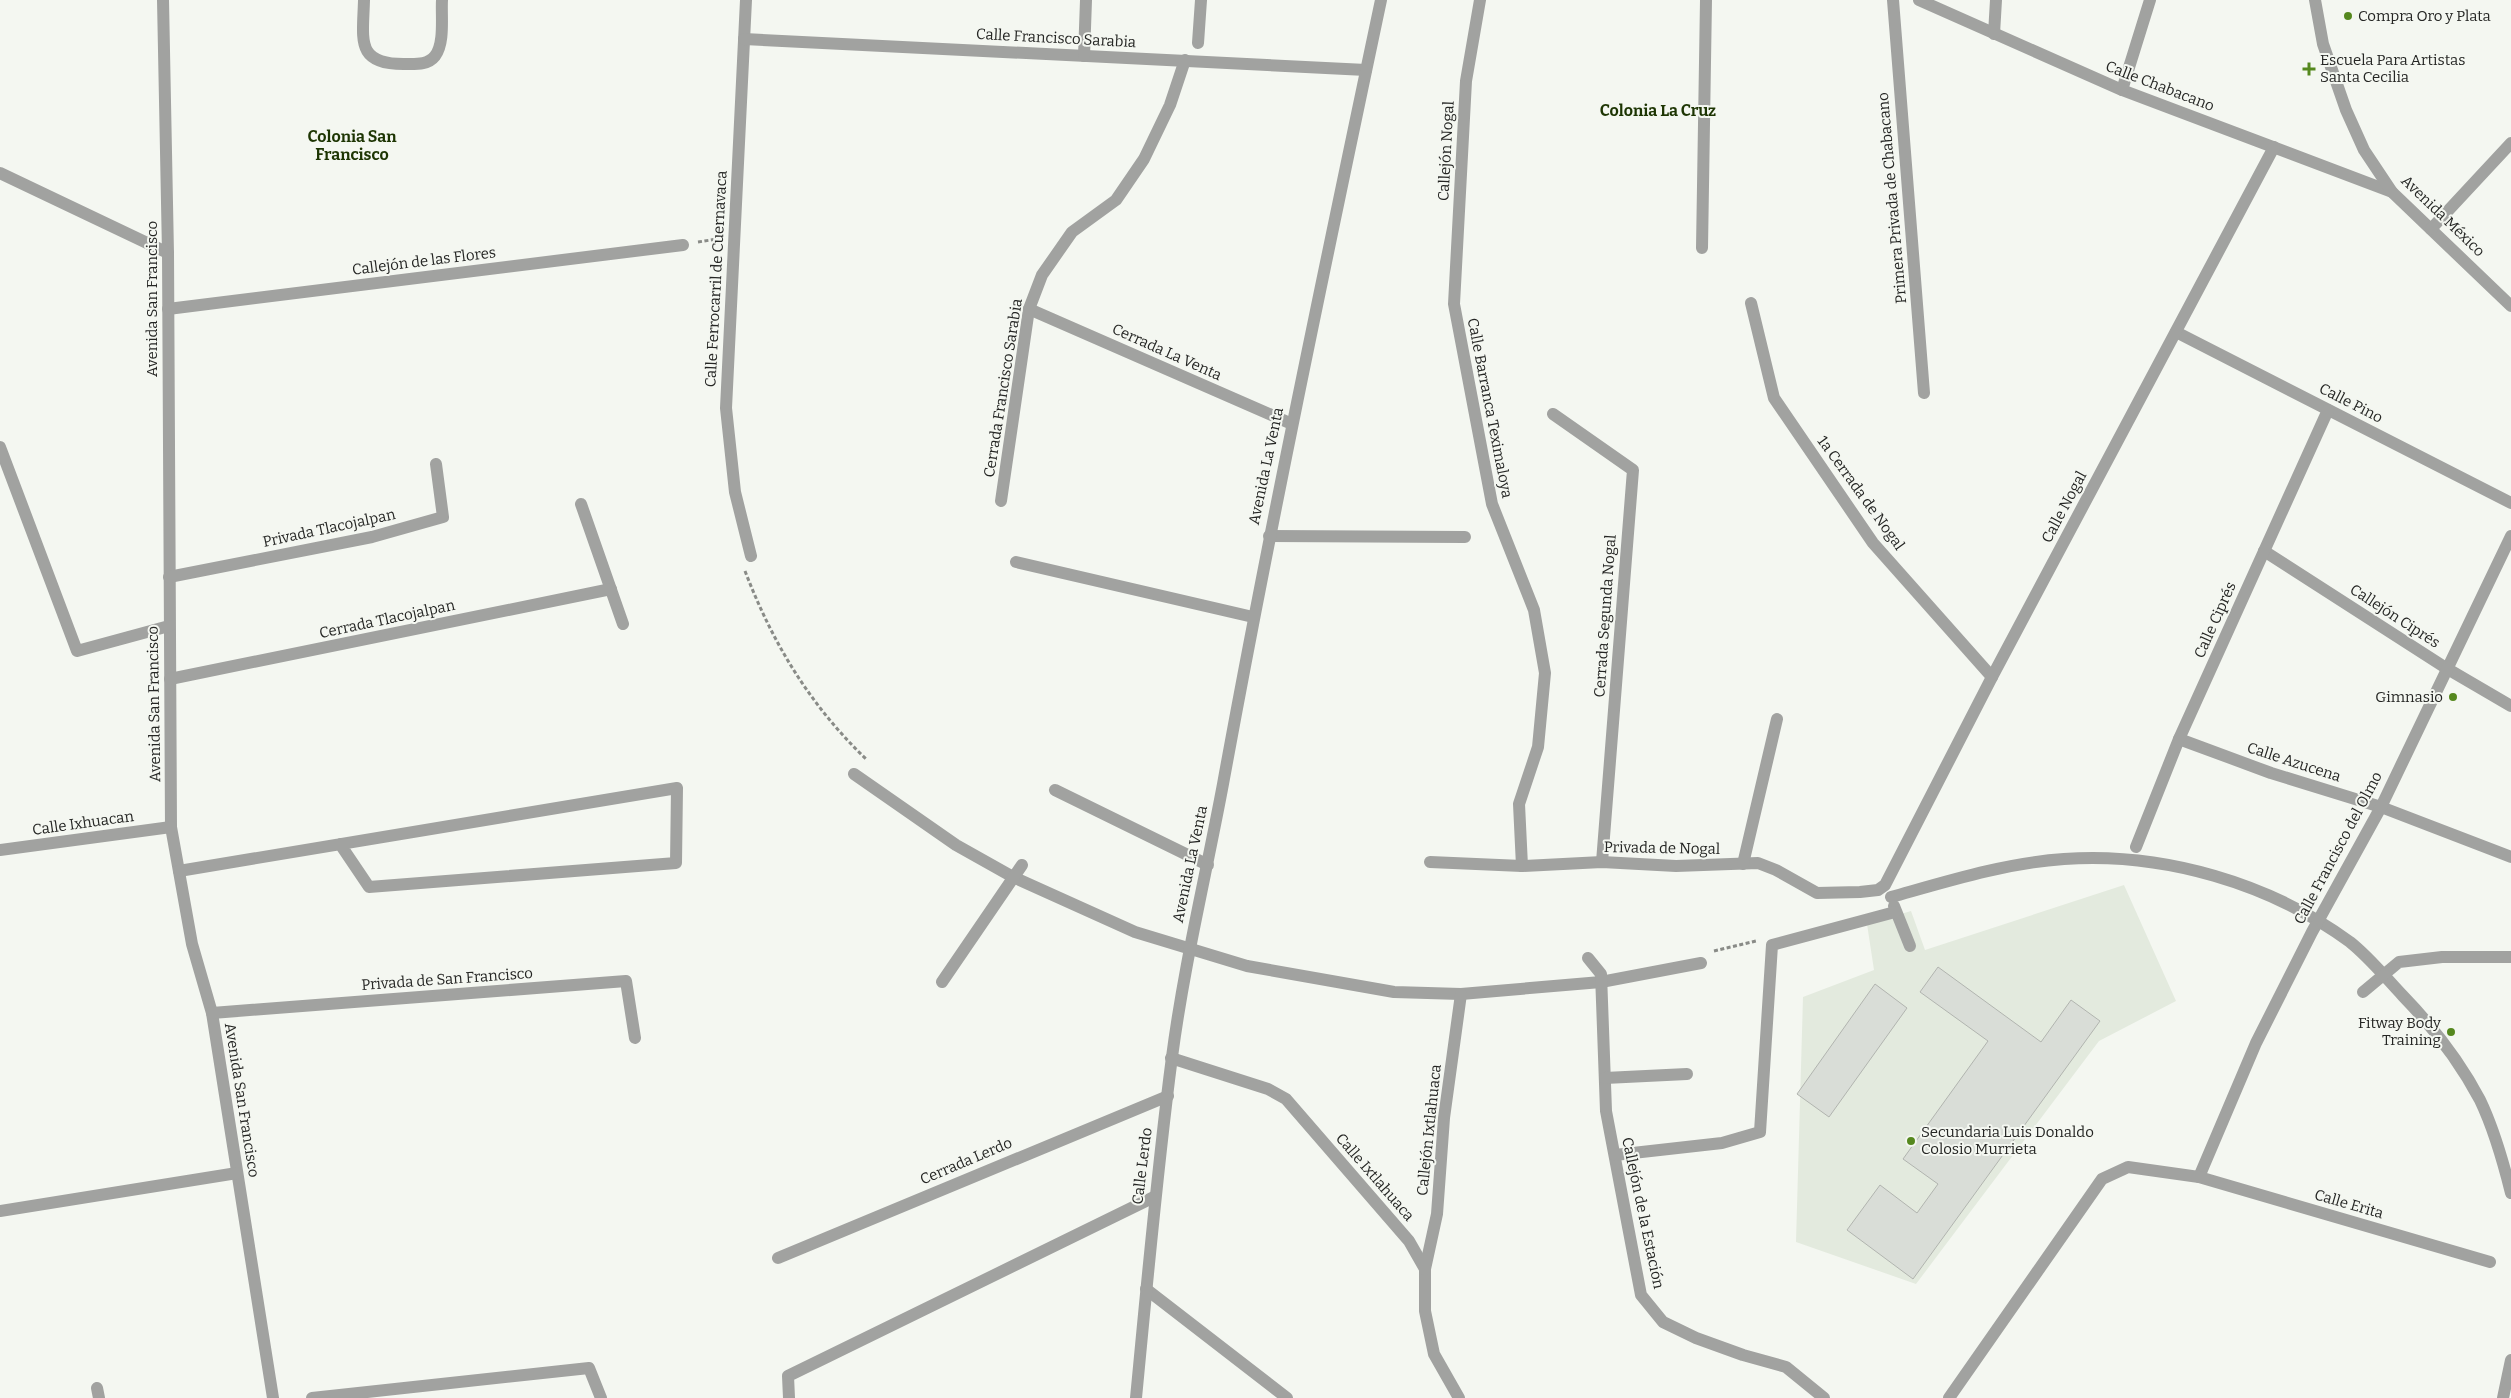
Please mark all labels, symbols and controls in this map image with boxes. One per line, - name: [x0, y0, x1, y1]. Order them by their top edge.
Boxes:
- place label: Compra Oro y Plata: [2358, 7, 2491, 25]
- marker: Compra Oro y Plata: [2342, 10, 2354, 22]
- street label: Calle Francisco Sarabia: [976, 25, 1136, 51]
- place label: Escuela Para Artistas Santa Cecilia: [2320, 51, 2465, 86]
- street label: Calle Chabacano: [2103, 57, 2217, 115]
- marker: Escuela Para Artistas Santa Cecilia: [2302, 62, 2316, 76]
- street label: Primera Privada de Chabacano: [1874, 92, 1910, 304]
- street label: Callejón Nogal: [1434, 100, 1458, 202]
- district label: Colonia La Cruz: [1600, 101, 1716, 120]
- district label: Colonia San Francisco: [308, 127, 397, 164]
- street label: Calle Ferrocarril de Cuernavaca: [701, 170, 731, 388]
- street label: Avenida México: [2398, 172, 2488, 260]
- street label: Avenida San Francisco: [143, 221, 161, 377]
- street label: Callejón de las Flores: [351, 243, 497, 279]
- street label: Cerrada Francisco Sarabia: [980, 297, 1026, 479]
- street label: Calle Barranca Teximaloya: [1464, 316, 1516, 500]
- street label: Cerrada La Venta: [1109, 320, 1225, 384]
- street label: Calle Pino: [2316, 379, 2386, 427]
- street label: Avenida La Venta: [1245, 406, 1287, 526]
- street label: 1a Cerrada de Nogal: [1814, 432, 1908, 554]
- street label: Calle Nogal: [2038, 468, 2090, 546]
- street label: Privada Tlacojalpan: [261, 505, 398, 551]
- street label: Cerrada Segunda Nogal: [1590, 534, 1620, 698]
- street label: Calle Ciprés: [2190, 579, 2240, 661]
- street label: Callejón Ciprés: [2347, 580, 2443, 652]
- street label: Cerrada Tlacojalpan: [317, 596, 457, 642]
- street label: Avenida San Francisco: [144, 626, 164, 782]
- place label: Gimnasio: [2375, 688, 2443, 706]
- marker: Gimnasio: [2447, 691, 2459, 703]
- street label: Calle Azucena: [2245, 738, 2343, 786]
- street label: Calle Francisco del Olmo: [2290, 769, 2386, 927]
- street label: Avenida La Venta: [1169, 804, 1211, 924]
- street label: Calle Ixhuacan: [31, 807, 135, 839]
- street label: Privada de Nogal: [1604, 838, 1720, 858]
- street label: Privada de San Francisco: [361, 964, 533, 994]
- place label: Fitway Body Training: [2358, 1014, 2441, 1049]
- street label: Avenida San Francisco: [221, 1021, 263, 1179]
- marker: Fitway Body Training: [2445, 1026, 2457, 1038]
- street label: Callejón Ixtlahuaca: [1413, 1063, 1445, 1197]
- place label: Secundaria Luis Donaldo Colosio Murrieta: [1921, 1123, 2094, 1158]
- street label: Calle Lerdo: [1128, 1126, 1156, 1206]
- street label: Calle Ixtlahuaca: [1332, 1129, 1418, 1225]
- street label: Cerrada Lerdo: [917, 1134, 1015, 1188]
- marker: Secundaria Luis Donaldo Colosio Murrieta: [1905, 1135, 1917, 1147]
- street label: Callejón de la Estación: [1618, 1136, 1668, 1291]
- street label: Calle Erita: [2312, 1186, 2386, 1222]

